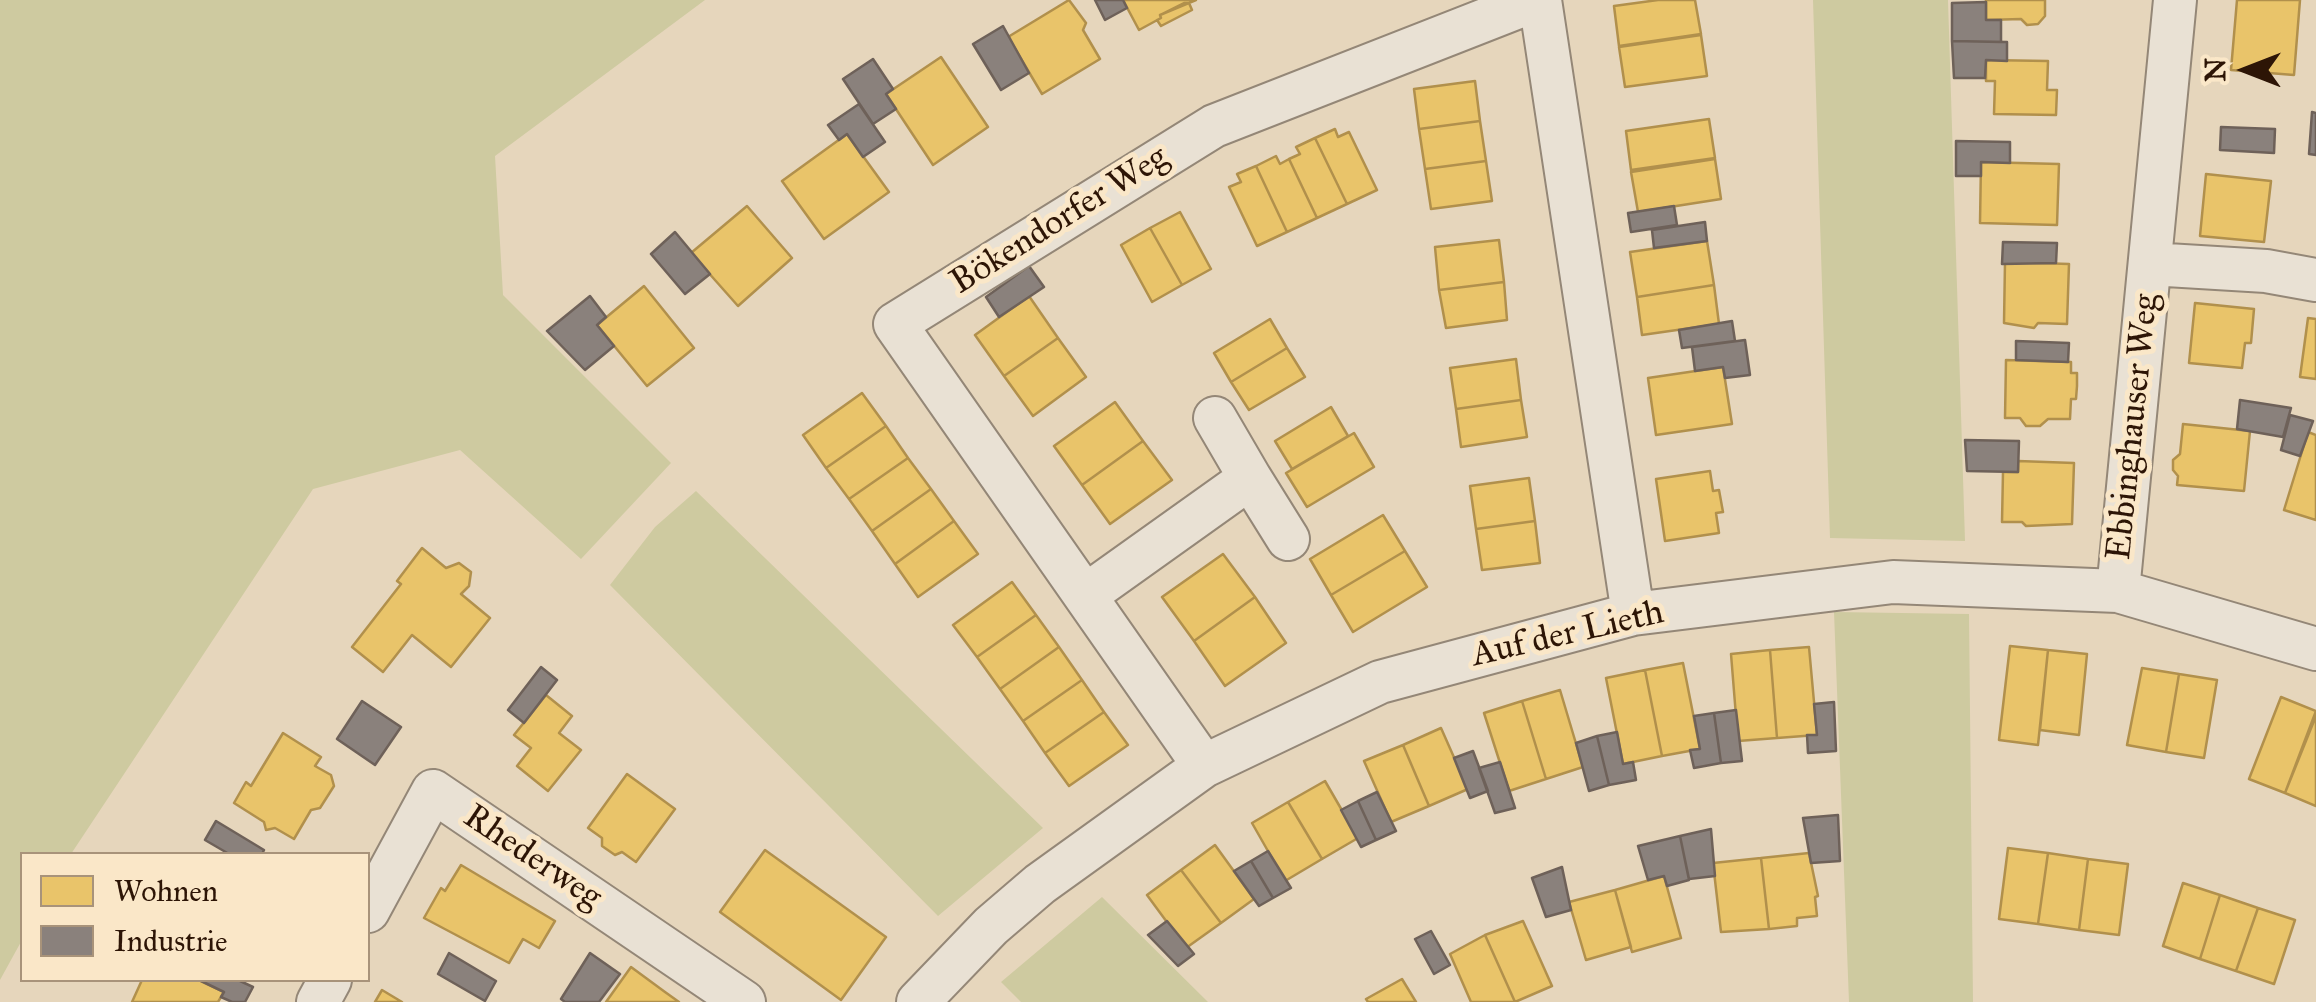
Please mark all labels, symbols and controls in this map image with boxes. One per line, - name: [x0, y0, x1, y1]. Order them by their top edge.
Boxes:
- north arrow: [2196, 20, 2296, 120]
- text: N: [2198, 58, 2233, 82]
- street label: Bökendorfer Weg: [944, 137, 1176, 305]
- street label: Ebbinghauser Weg: [2099, 292, 2169, 562]
- street label: Auf der Lieth: [1468, 593, 1668, 677]
- street label: Rhederweg: [455, 797, 609, 919]
- legend: [20, 852, 370, 982]
- text: Wohnen: [114, 873, 218, 909]
- text: Industrie: [114, 923, 228, 959]

